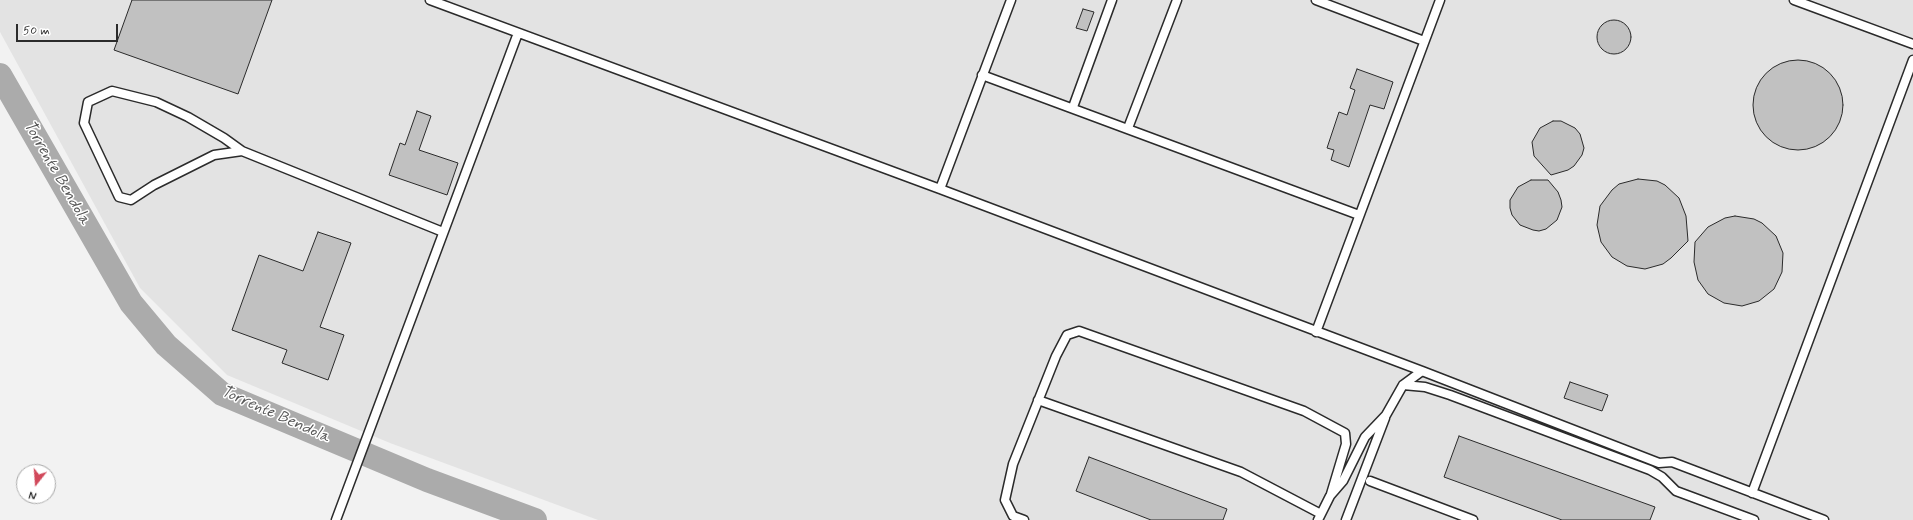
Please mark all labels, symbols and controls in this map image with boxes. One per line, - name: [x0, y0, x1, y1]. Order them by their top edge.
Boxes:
- scale bar: [18, 16, 120, 42]
- text: 50 m: [23, 23, 50, 39]
- water label: Torrente Bendola: [18, 118, 94, 228]
- water label: Torrente Bendola: [218, 382, 332, 448]
- north arrow: [16, 464, 56, 504]
- text: N: [27, 487, 38, 502]

